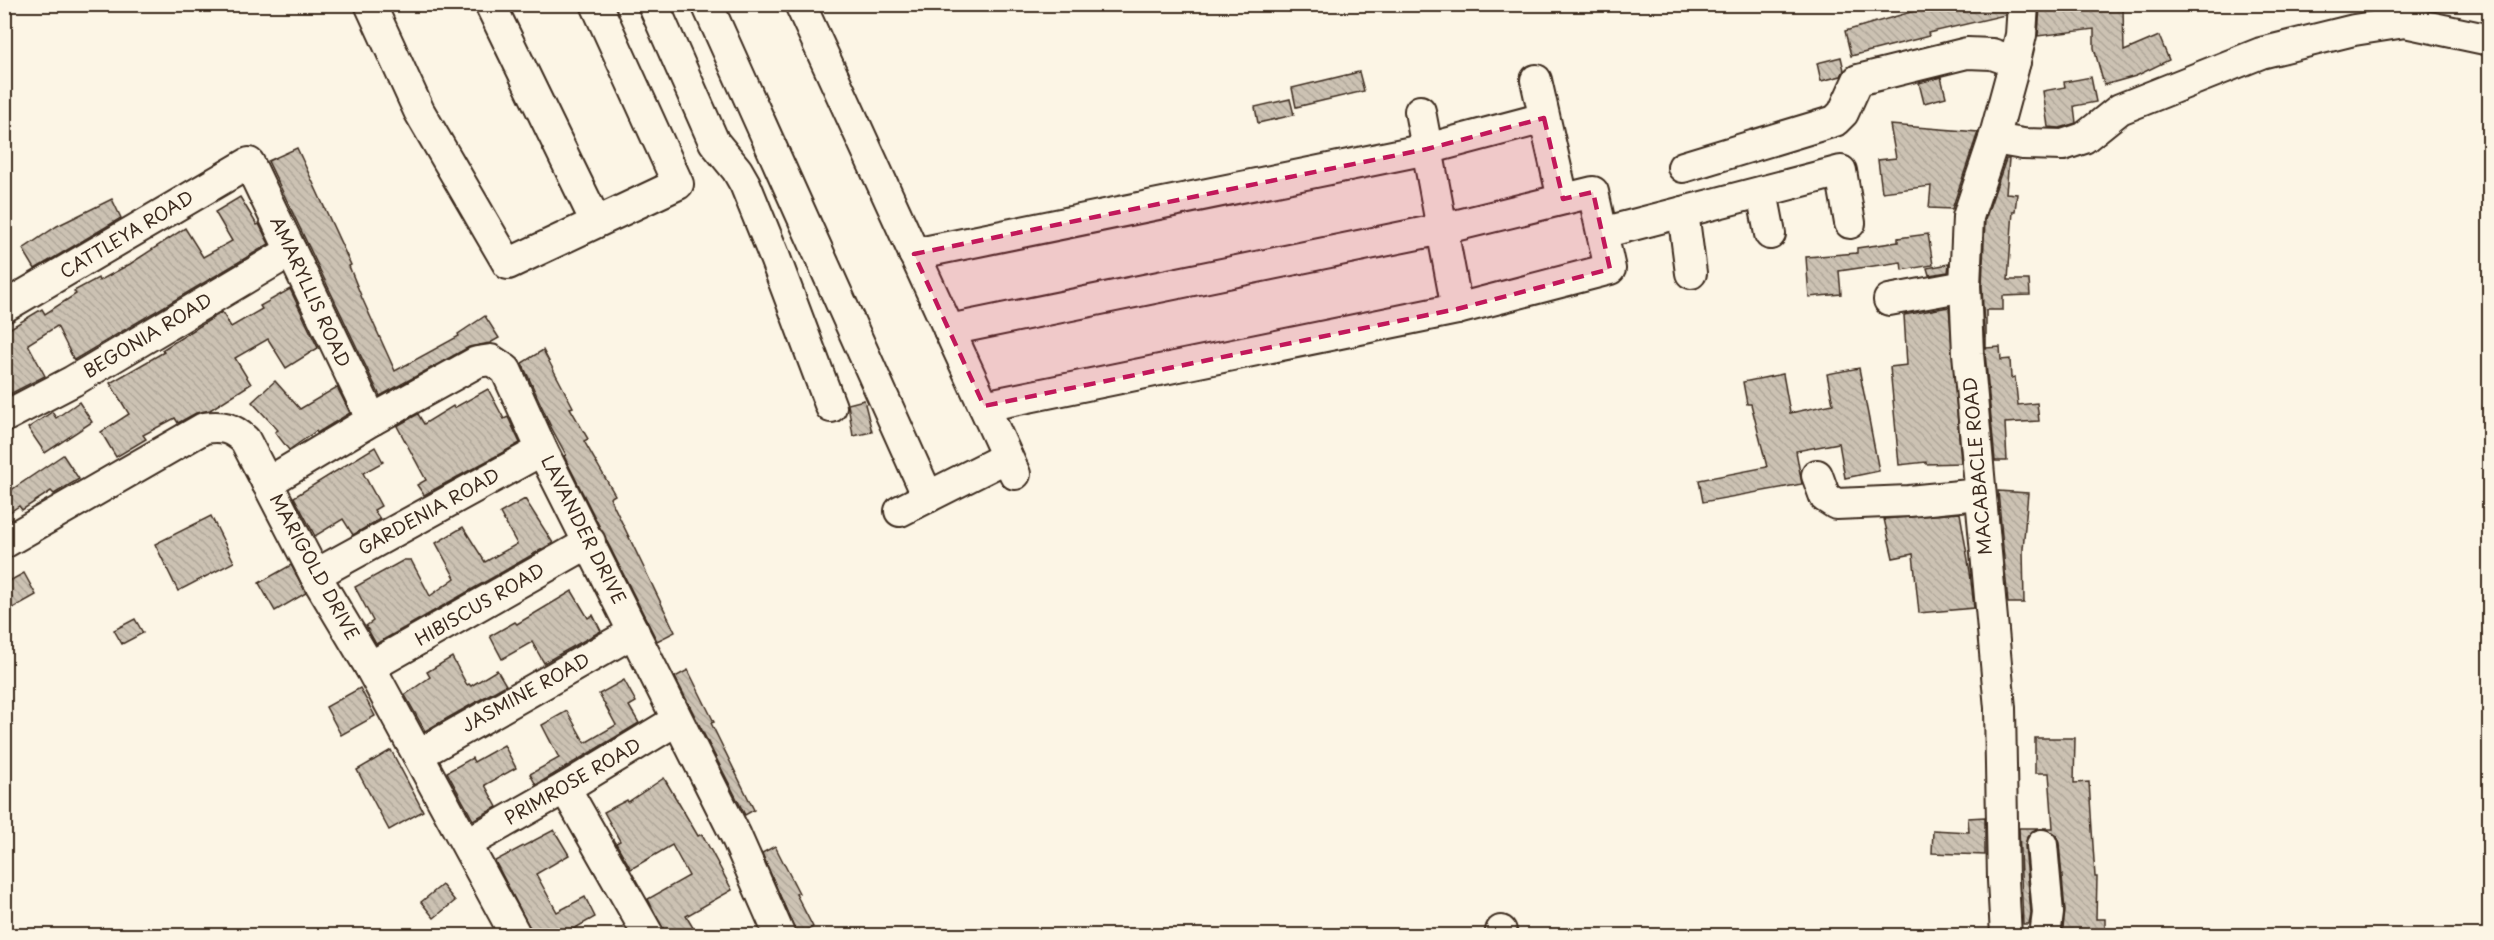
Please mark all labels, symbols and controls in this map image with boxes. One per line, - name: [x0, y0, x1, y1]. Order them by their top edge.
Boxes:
- street label: CATTLEYA ROAD: [54, 183, 198, 284]
- street label: AMARYLLIS ROAD: [264, 211, 358, 371]
- street label: BEGONIA ROAD: [78, 286, 217, 384]
- street label: MACABACLE ROAD: [1955, 376, 1998, 556]
- street label: LAVANDER DRIVE: [535, 450, 634, 608]
- street label: GARDENIA ROAD: [352, 460, 504, 561]
- street label: MARIGOLD DRIVE: [264, 488, 367, 645]
- street label: HIBISCUS ROAD: [410, 556, 549, 652]
- street label: JASMINE ROAD: [456, 645, 594, 738]
- street label: PRIMROSE ROAD: [499, 731, 646, 831]

